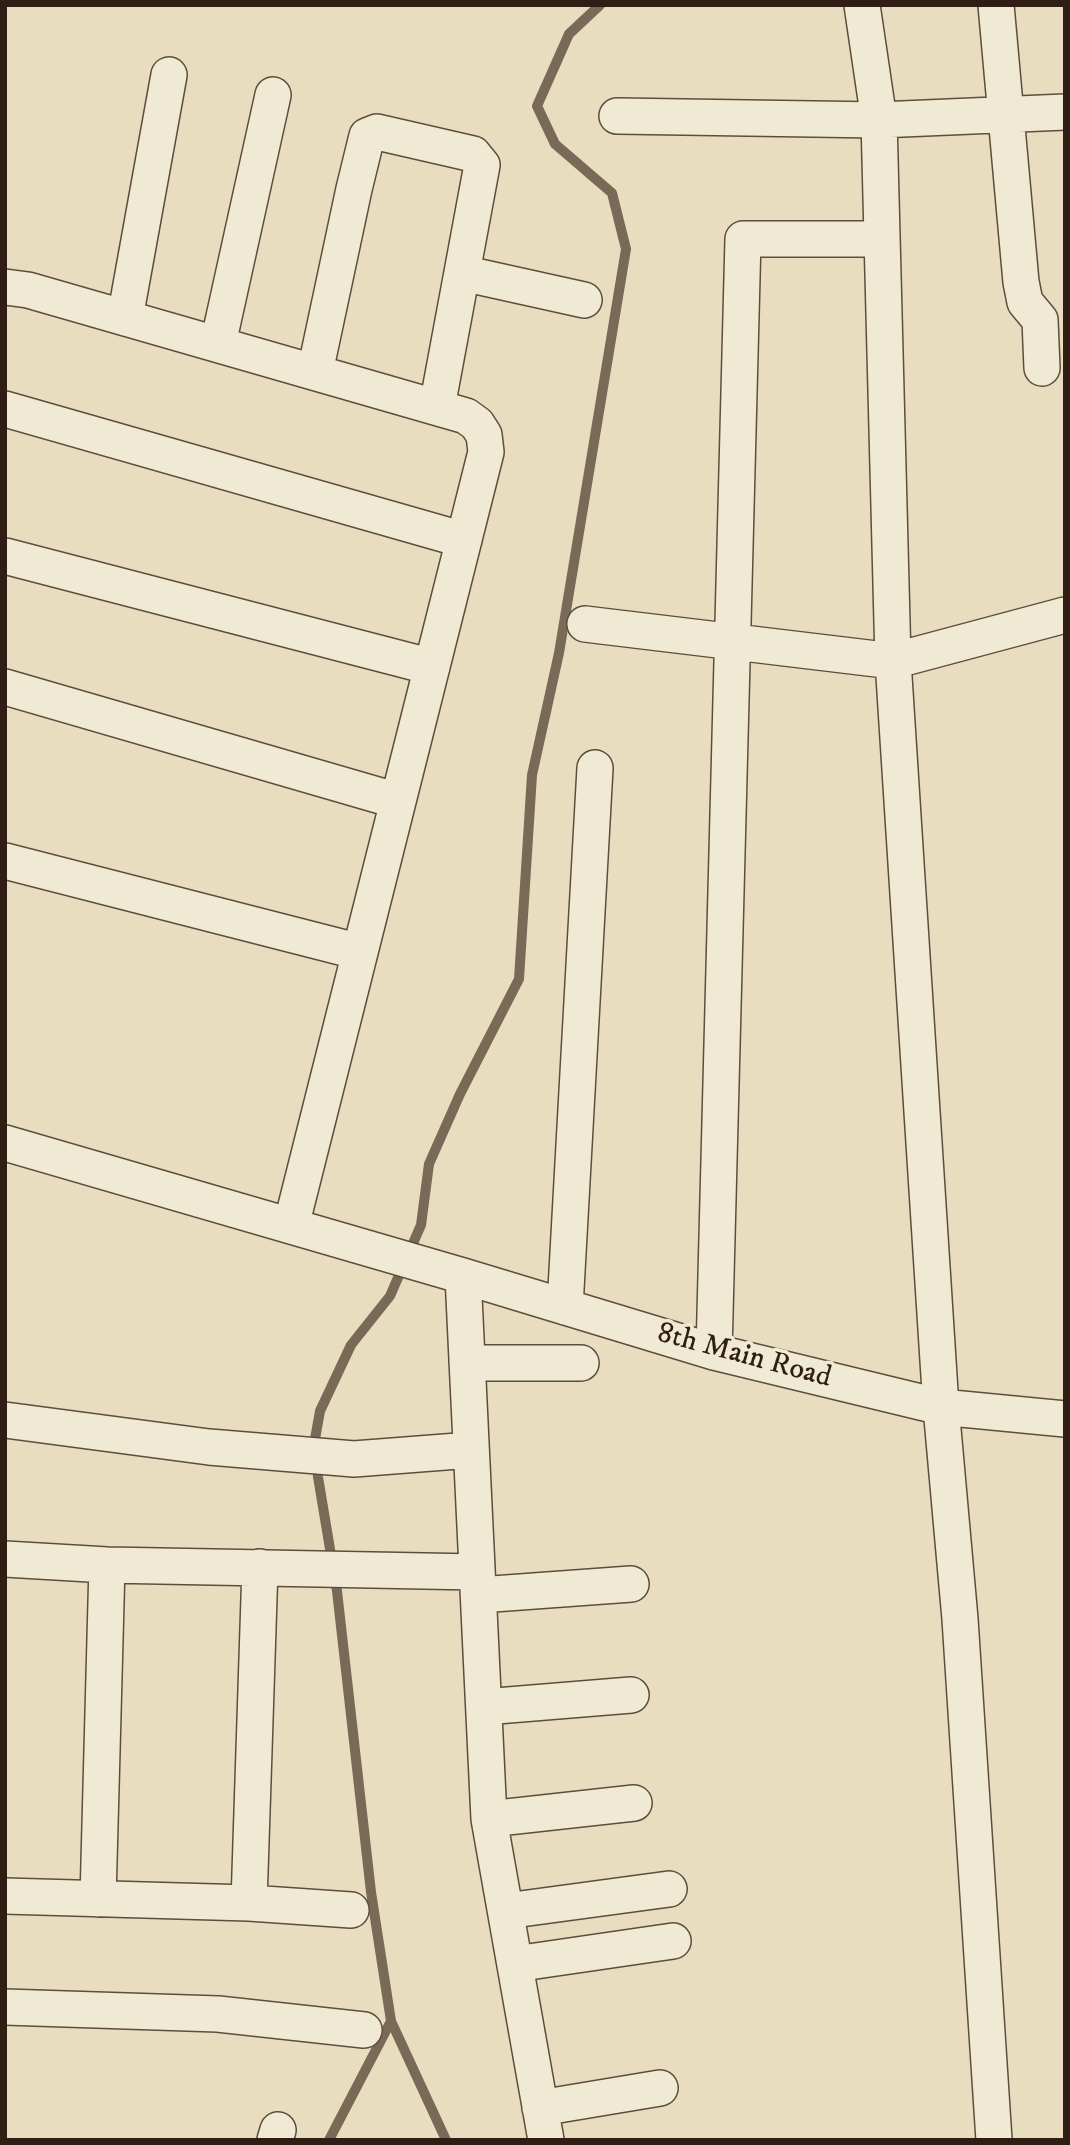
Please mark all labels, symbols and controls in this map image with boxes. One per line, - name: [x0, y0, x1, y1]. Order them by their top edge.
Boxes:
- street label: 8th Main Road: [653, 1316, 835, 1398]

